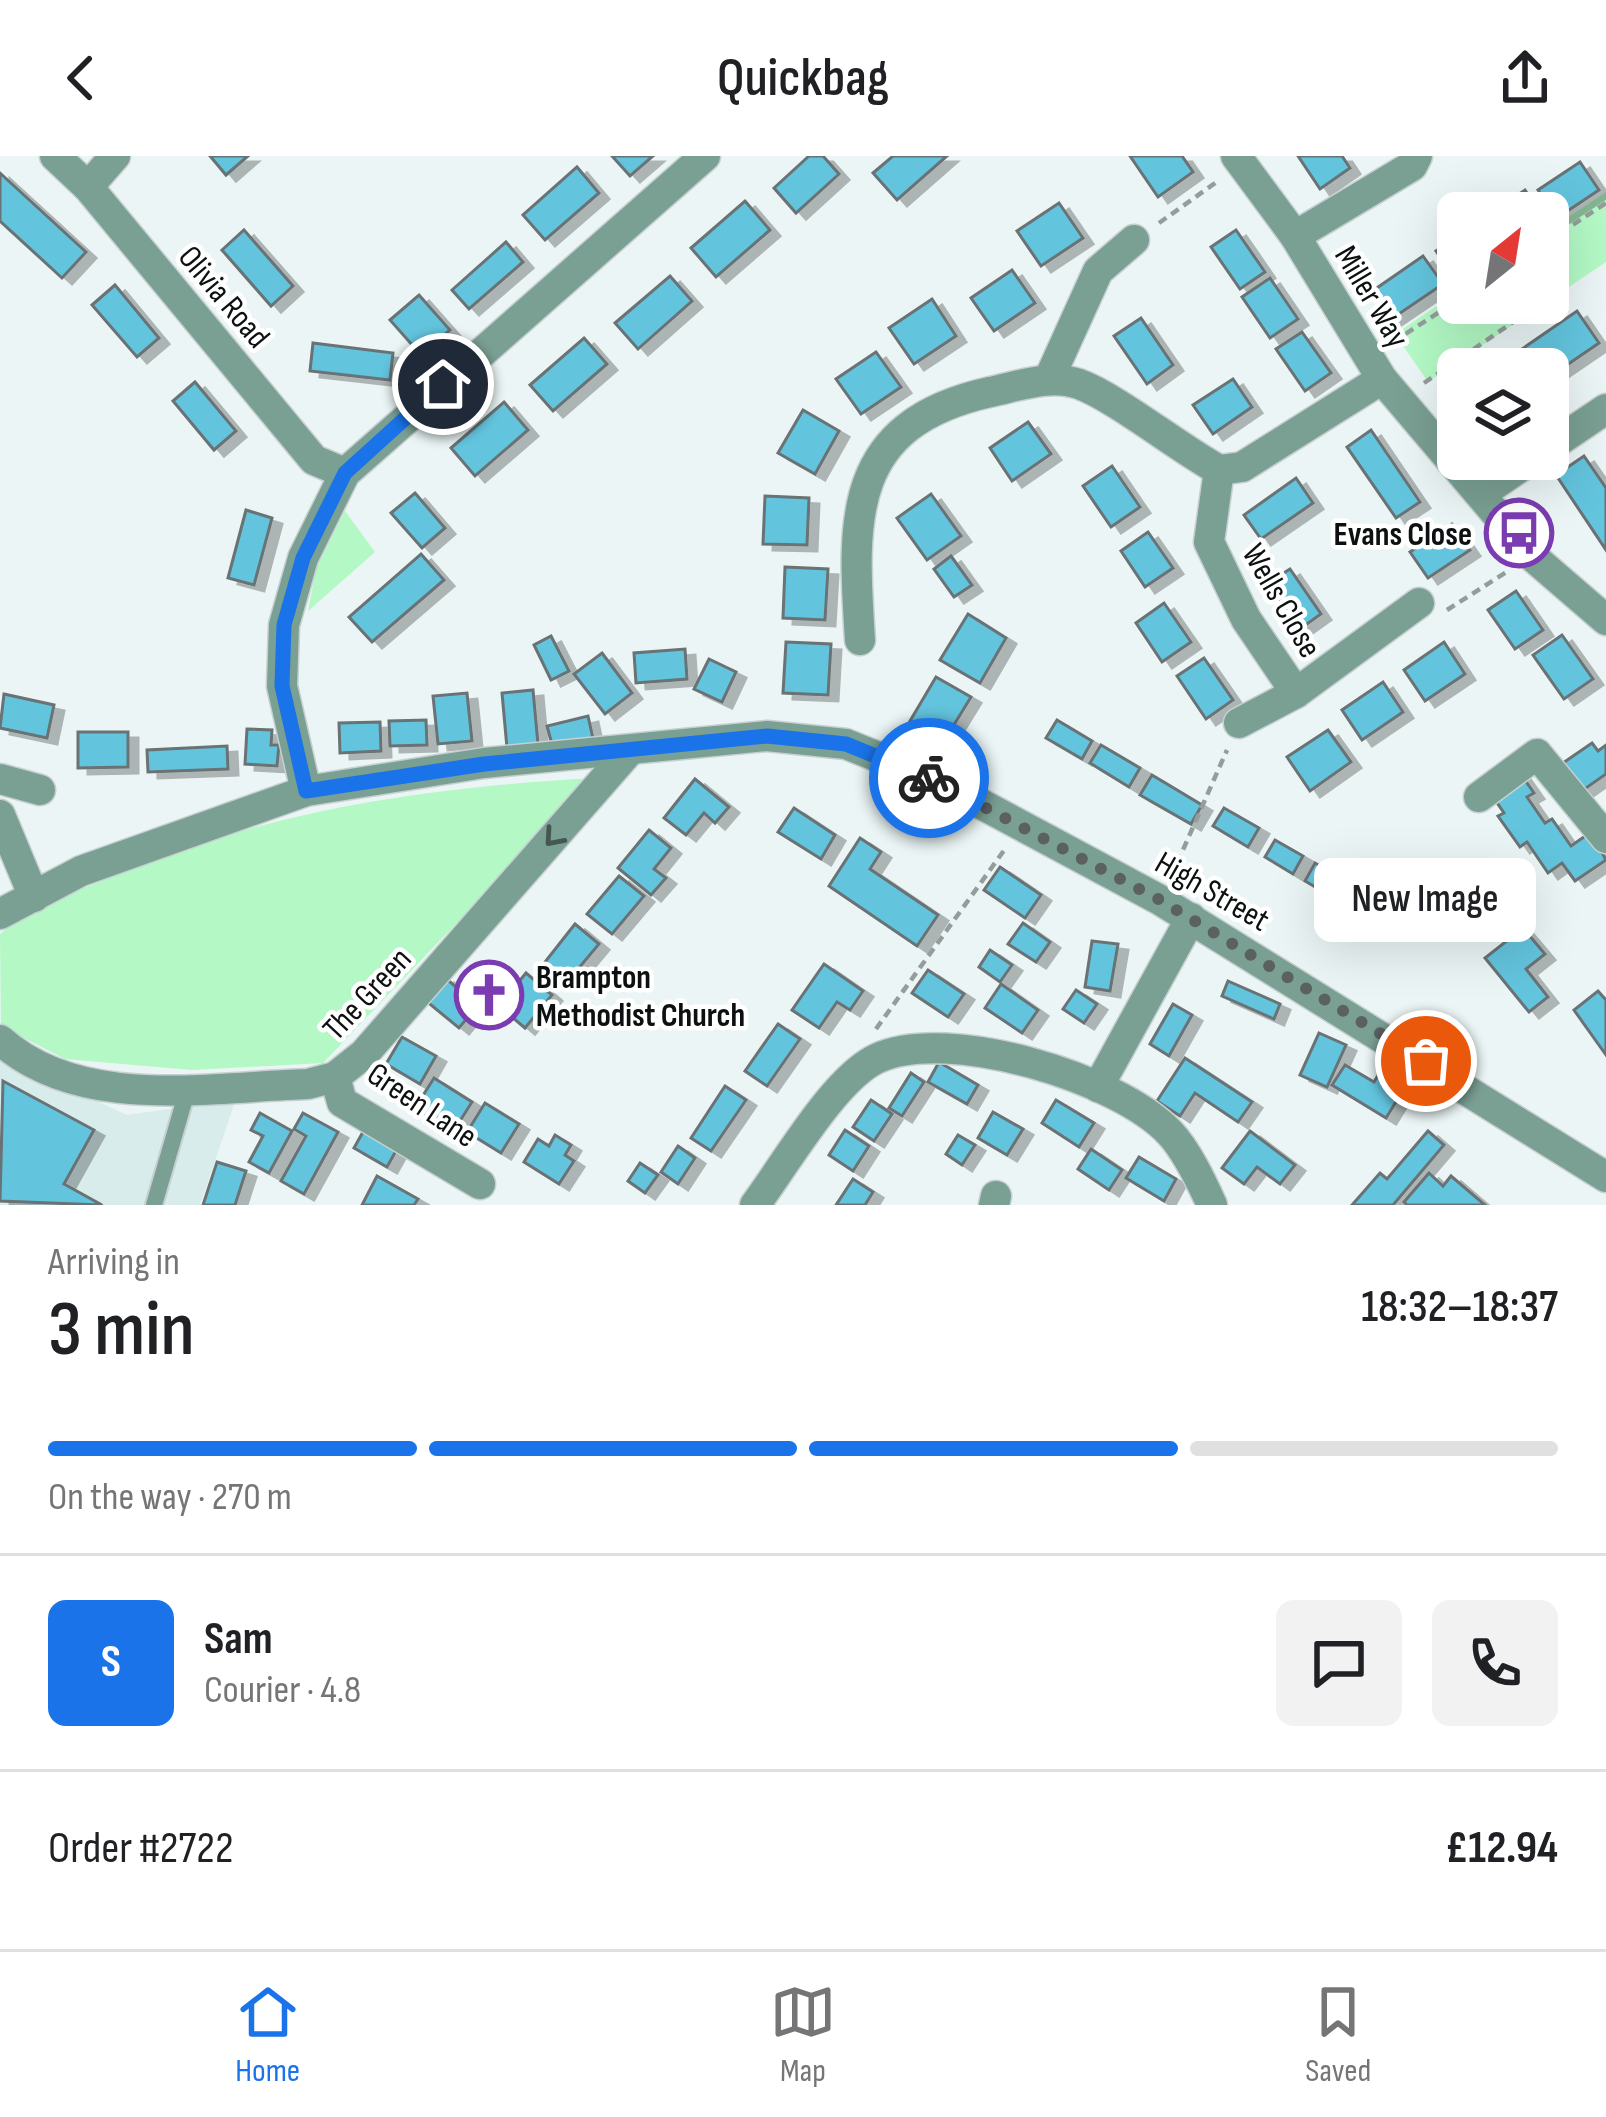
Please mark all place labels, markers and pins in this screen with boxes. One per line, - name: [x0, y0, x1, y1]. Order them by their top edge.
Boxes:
- pin: [392, 333, 494, 435]
- bus stop icon: Evans Close: [1484, 498, 1554, 568]
- place label: Evans Close: [1334, 515, 1472, 555]
- callout: New Image: [1315, 857, 1537, 941]
- place label: Brampton Methodist Church: [536, 958, 745, 1036]
- church icon: Brampton Methodist Church: [454, 960, 524, 1030]
- pin: [1375, 1010, 1477, 1112]

